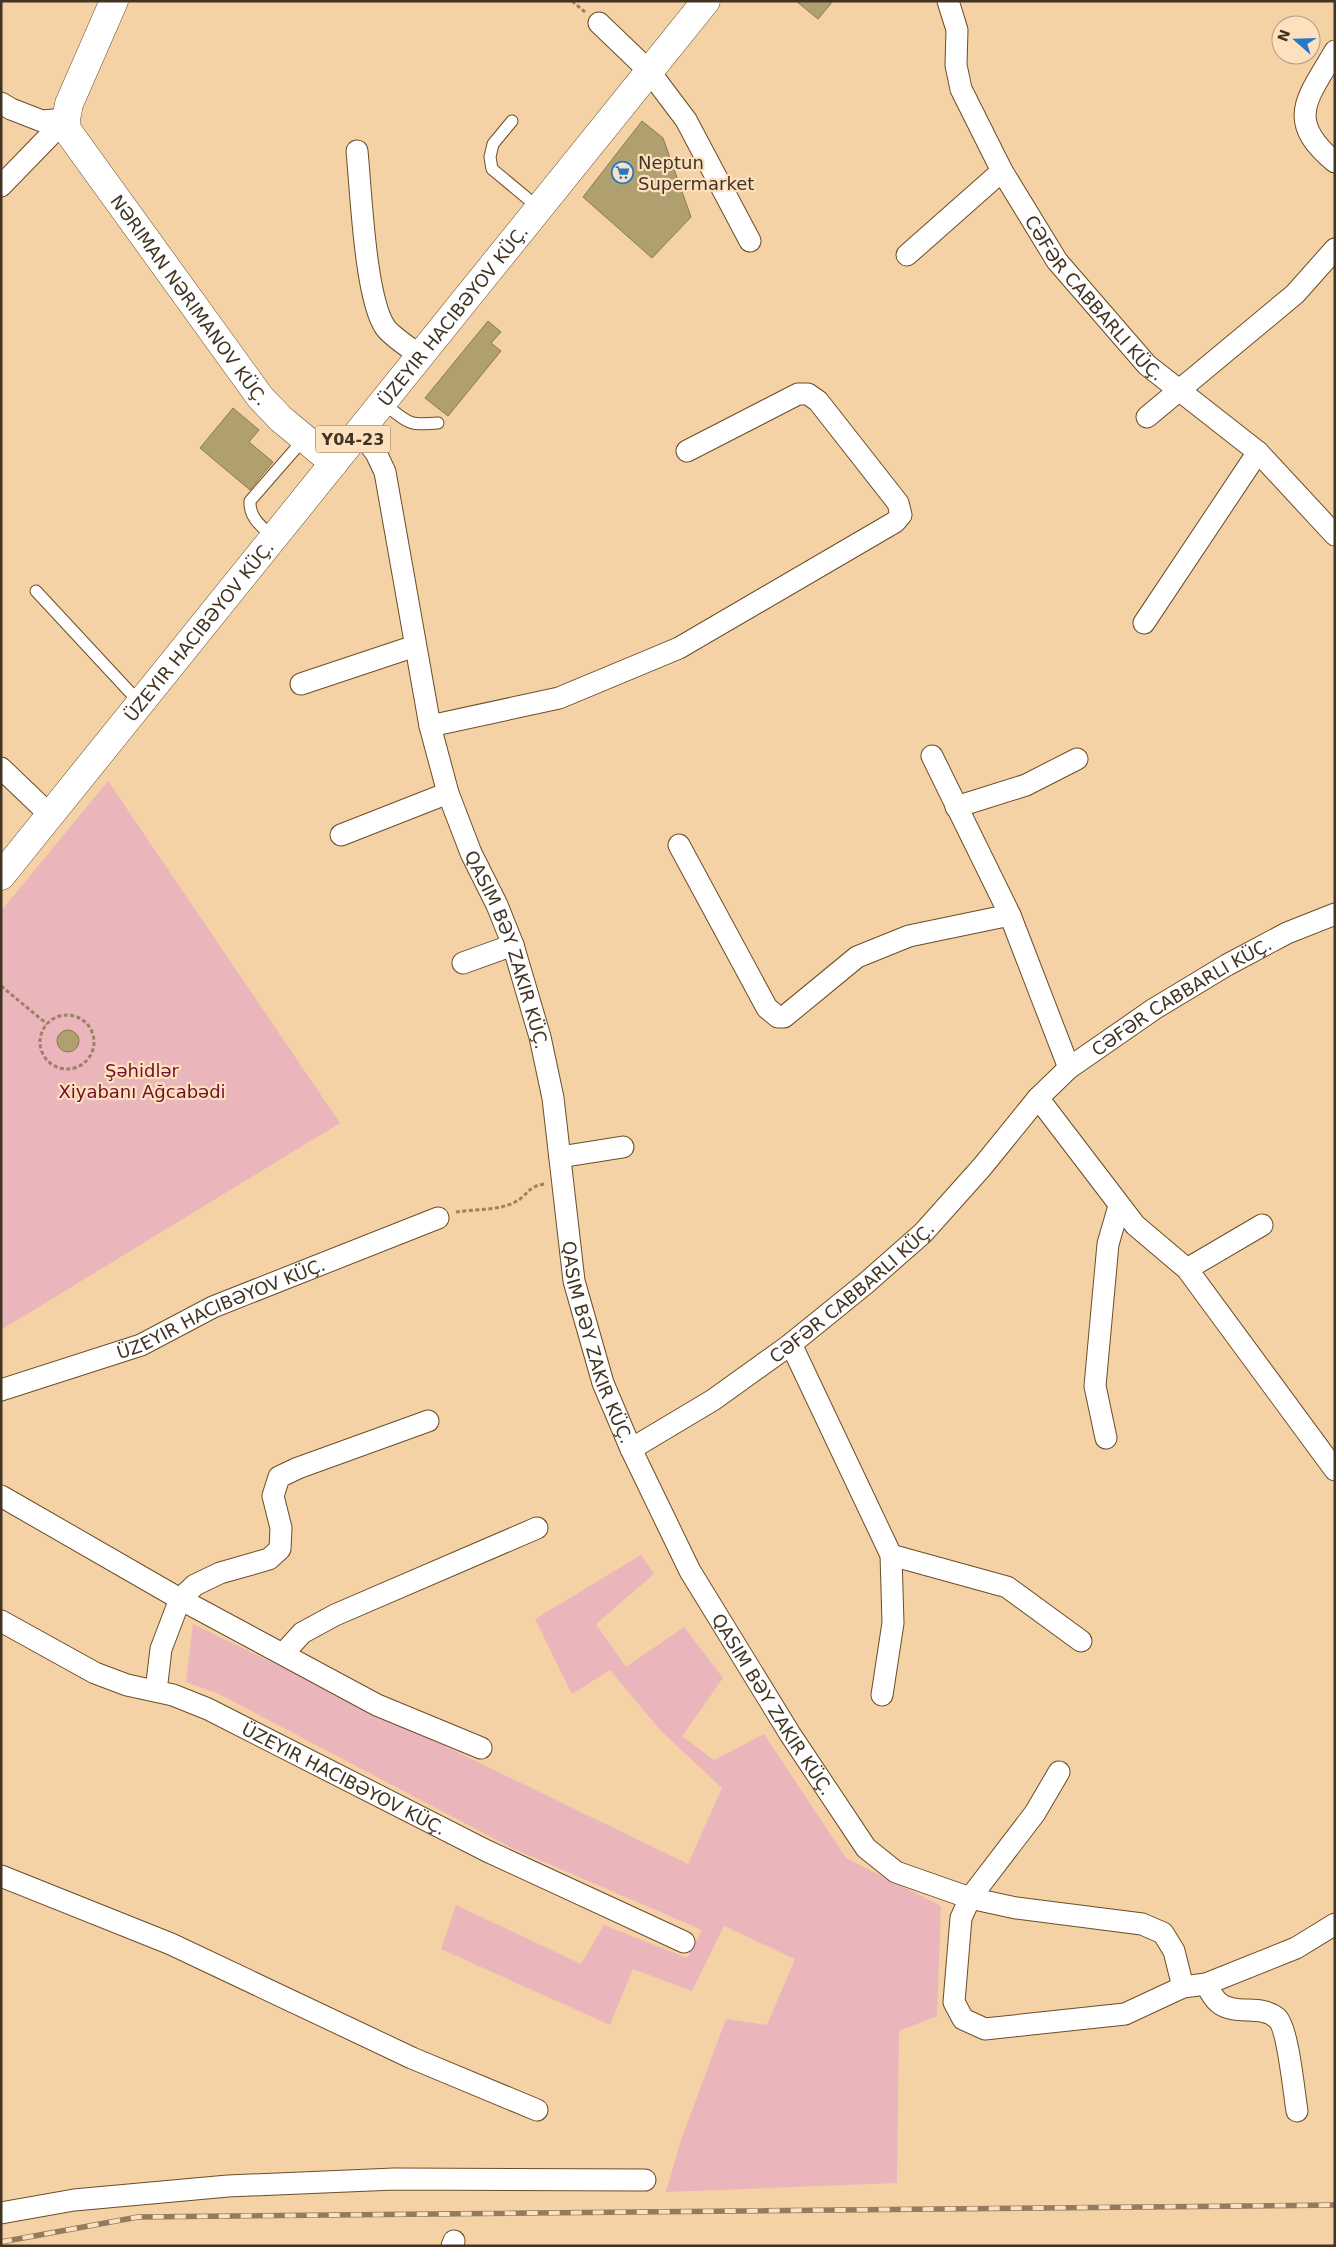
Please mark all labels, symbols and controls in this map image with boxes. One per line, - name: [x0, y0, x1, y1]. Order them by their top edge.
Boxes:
- north arrow: [1271, 15, 1321, 65]
- text: N: [1274, 27, 1293, 44]
- place label: Neptun Supermarket: [638, 152, 754, 194]
- supermarket icon: Neptun Supermarket: [610, 160, 634, 184]
- street label: NƏRIMAN NƏRIMANOV KÜÇ.: [107, 190, 272, 409]
- street label: CƏFƏR CABBARLI KÜÇ.: [1021, 211, 1168, 385]
- street label: ÜZEYIR HACIBƏYOV KÜÇ.: [374, 221, 532, 410]
- road number: Y04-23: [316, 426, 390, 452]
- street label: ÜZEYIR HACIBƏYOV KÜÇ.: [120, 536, 278, 725]
- street label: QASIM BƏY ZAKIR KÜÇ.: [461, 847, 553, 1051]
- street label: CƏFƏR CABBARLI KÜÇ.: [1087, 933, 1275, 1060]
- park label: Şəhidlər Xiyabanı Ağcabədi: [58, 1060, 226, 1102]
- street label: CƏFƏR CABBARLI KÜÇ.: [765, 1218, 938, 1367]
- street label: QASIM BƏY ZAKIR KÜÇ.: [559, 1240, 638, 1446]
- street label: ÜZEYIR HACIBƏYOV KÜÇ.: [114, 1253, 328, 1363]
- street label: QASIM BƏY ZAKIR KÜÇ.: [708, 1609, 838, 1799]
- street label: ÜZEYIR HACIBƏYOV KÜÇ.: [239, 1718, 449, 1839]

